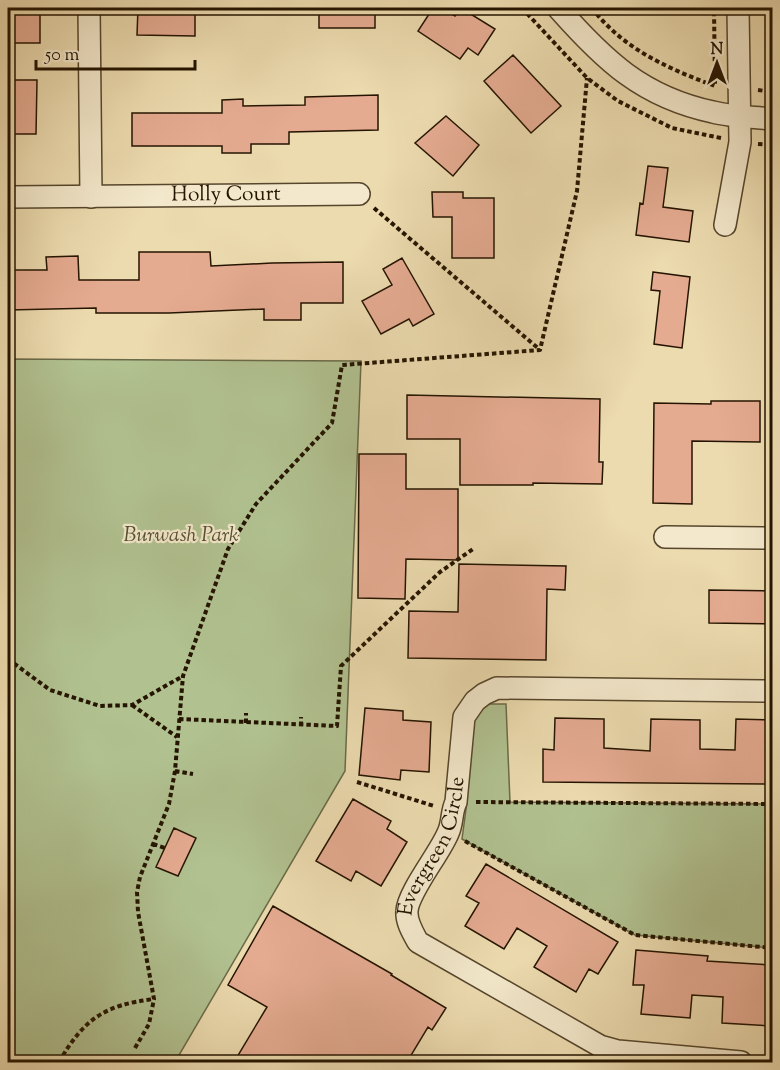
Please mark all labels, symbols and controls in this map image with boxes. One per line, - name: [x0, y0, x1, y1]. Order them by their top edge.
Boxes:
- scale bar: [36, 33, 195, 71]
- north arrow: [687, 33, 747, 93]
- text: N: [711, 39, 724, 62]
- text: 50 m: [44, 43, 80, 69]
- street label: Holly Court: [171, 180, 281, 211]
- park label: Burwash Park: [124, 521, 239, 551]
- street label: Evergreen Circle: [391, 775, 473, 918]

